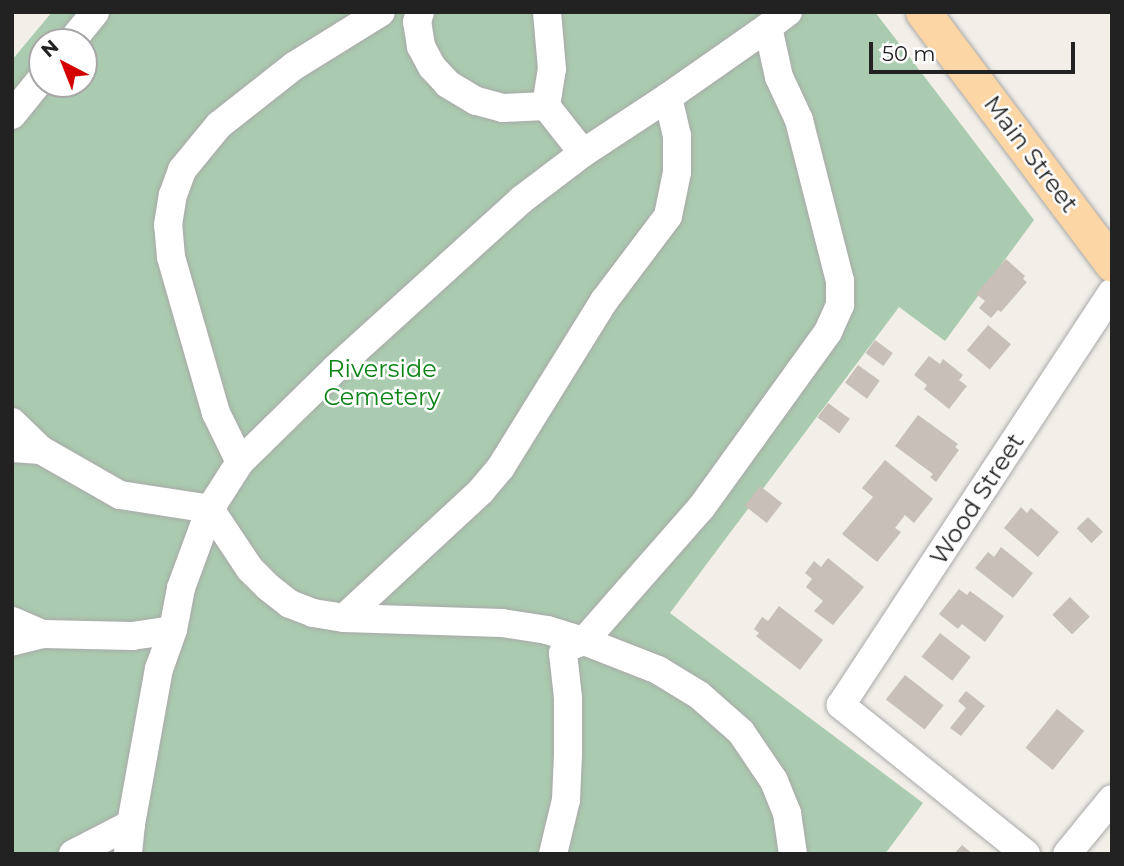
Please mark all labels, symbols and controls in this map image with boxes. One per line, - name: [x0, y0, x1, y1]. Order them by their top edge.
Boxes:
- north arrow: [28, 28, 98, 98]
- scale bar: [872, 28, 1078, 72]
- text: N: [37, 35, 63, 62]
- text: 50 m: [882, 41, 936, 66]
- street label: Main Street: [978, 90, 1084, 218]
- park label: Riverside Cemetery: [323, 355, 441, 411]
- street label: Wood Street: [924, 428, 1030, 570]

